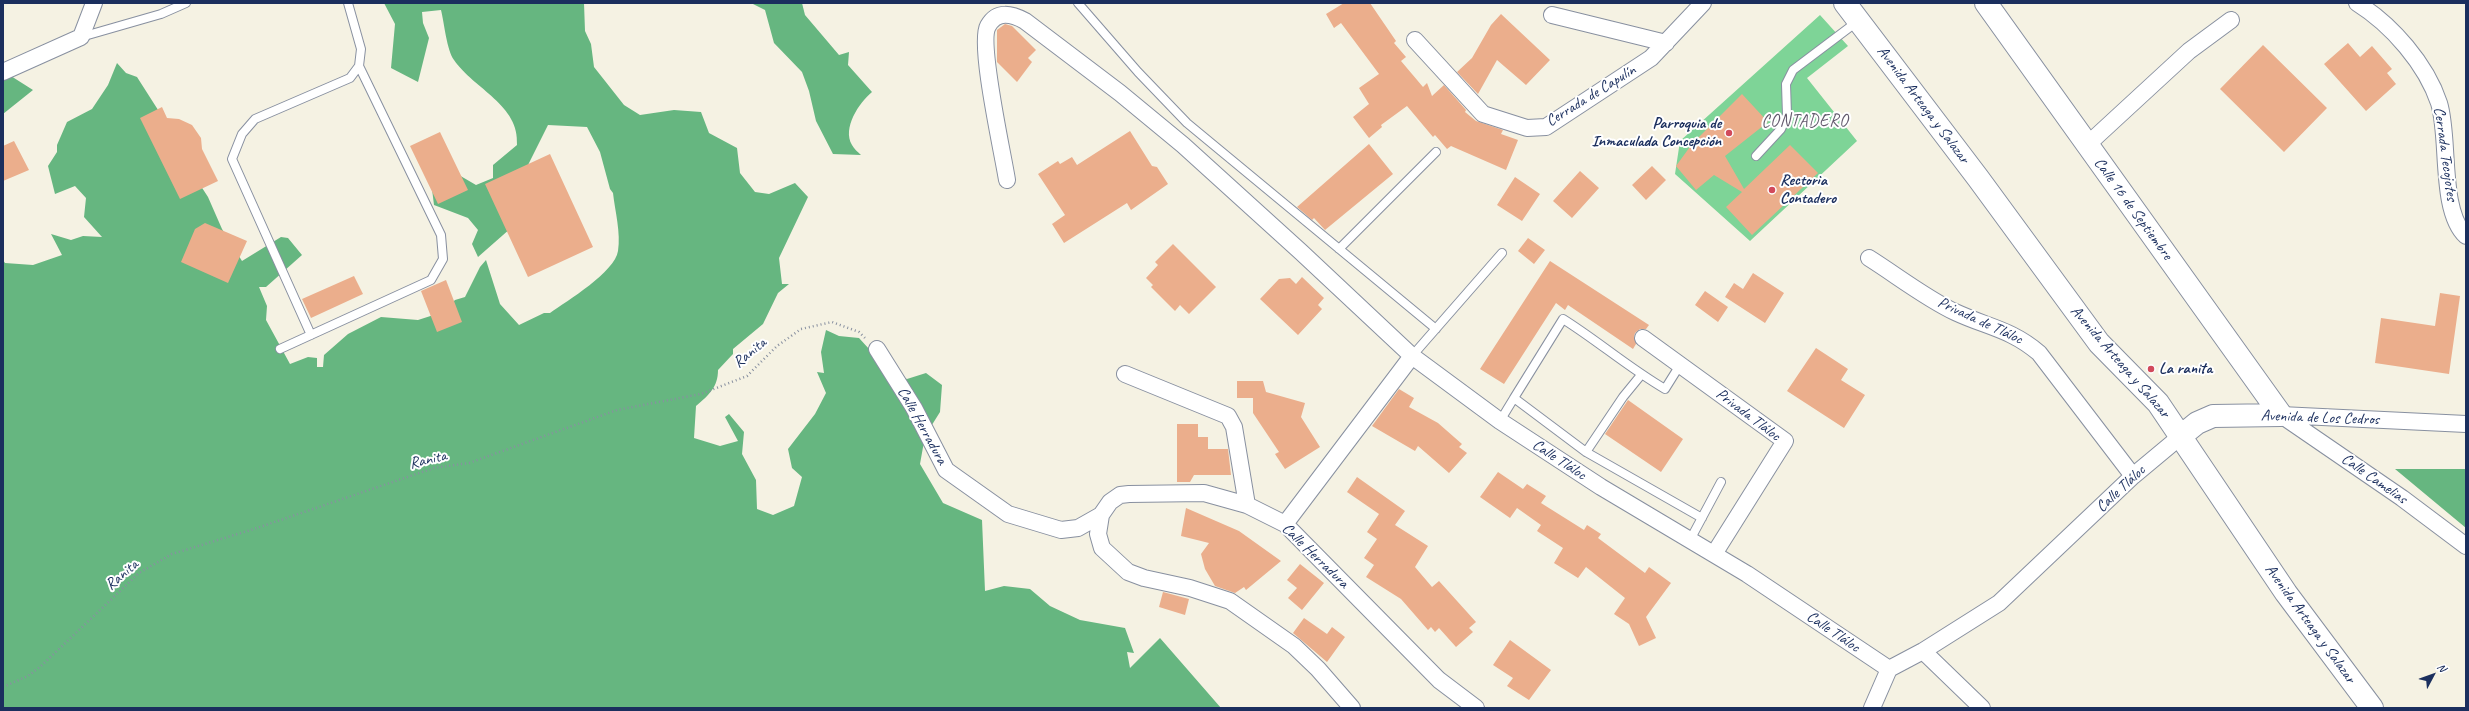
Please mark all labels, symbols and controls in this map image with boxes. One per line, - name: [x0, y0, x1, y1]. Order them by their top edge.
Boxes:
- street label: Avenida Arteaga y Salazar: [1872, 42, 1974, 168]
- street label: Cerrada de Capulín: [1543, 61, 1639, 131]
- street label: Cerrada Tecojotes: [2429, 106, 2461, 202]
- district label: CONTADERO: [1762, 112, 1848, 132]
- place label: Parroquia de Inmaculada Concepción: [1591, 114, 1721, 152]
- marker: Parroquia de Inmaculada Concepción: [1724, 128, 1734, 138]
- street label: Calle 16 de Septiembre: [2089, 154, 2177, 264]
- place label: Rectoria Contadero: [1780, 171, 1836, 209]
- marker: Rectoria Contadero: [1767, 185, 1777, 195]
- street label: Privada de Tláloc: [1935, 293, 2025, 349]
- street label: Avenida Arteaga y Salazar: [2066, 302, 2174, 422]
- street label: Ranita: [729, 334, 771, 372]
- place label: La ranita: [2159, 359, 2212, 379]
- marker: La ranita: [2146, 364, 2156, 374]
- street label: Calle Herradura: [893, 384, 951, 468]
- street label: Privada Tláloc: [1712, 384, 1784, 446]
- street label: Avenida de Los Cedros: [2260, 406, 2380, 430]
- street label: Calle Tláloc: [1528, 436, 1590, 484]
- street label: Ranita: [408, 446, 448, 474]
- street label: Calle Camelias: [2337, 449, 2411, 509]
- street label: Calle Tláloc: [2092, 461, 2150, 517]
- street label: Calle Herradura: [1277, 519, 1353, 593]
- street label: Ranita: [102, 555, 142, 595]
- street label: Avenida Arteaga y Salazar: [2260, 561, 2360, 687]
- street label: Calle Tláloc: [1803, 607, 1863, 657]
- north arrow: [2413, 655, 2453, 695]
- text: N: [2435, 660, 2450, 674]

